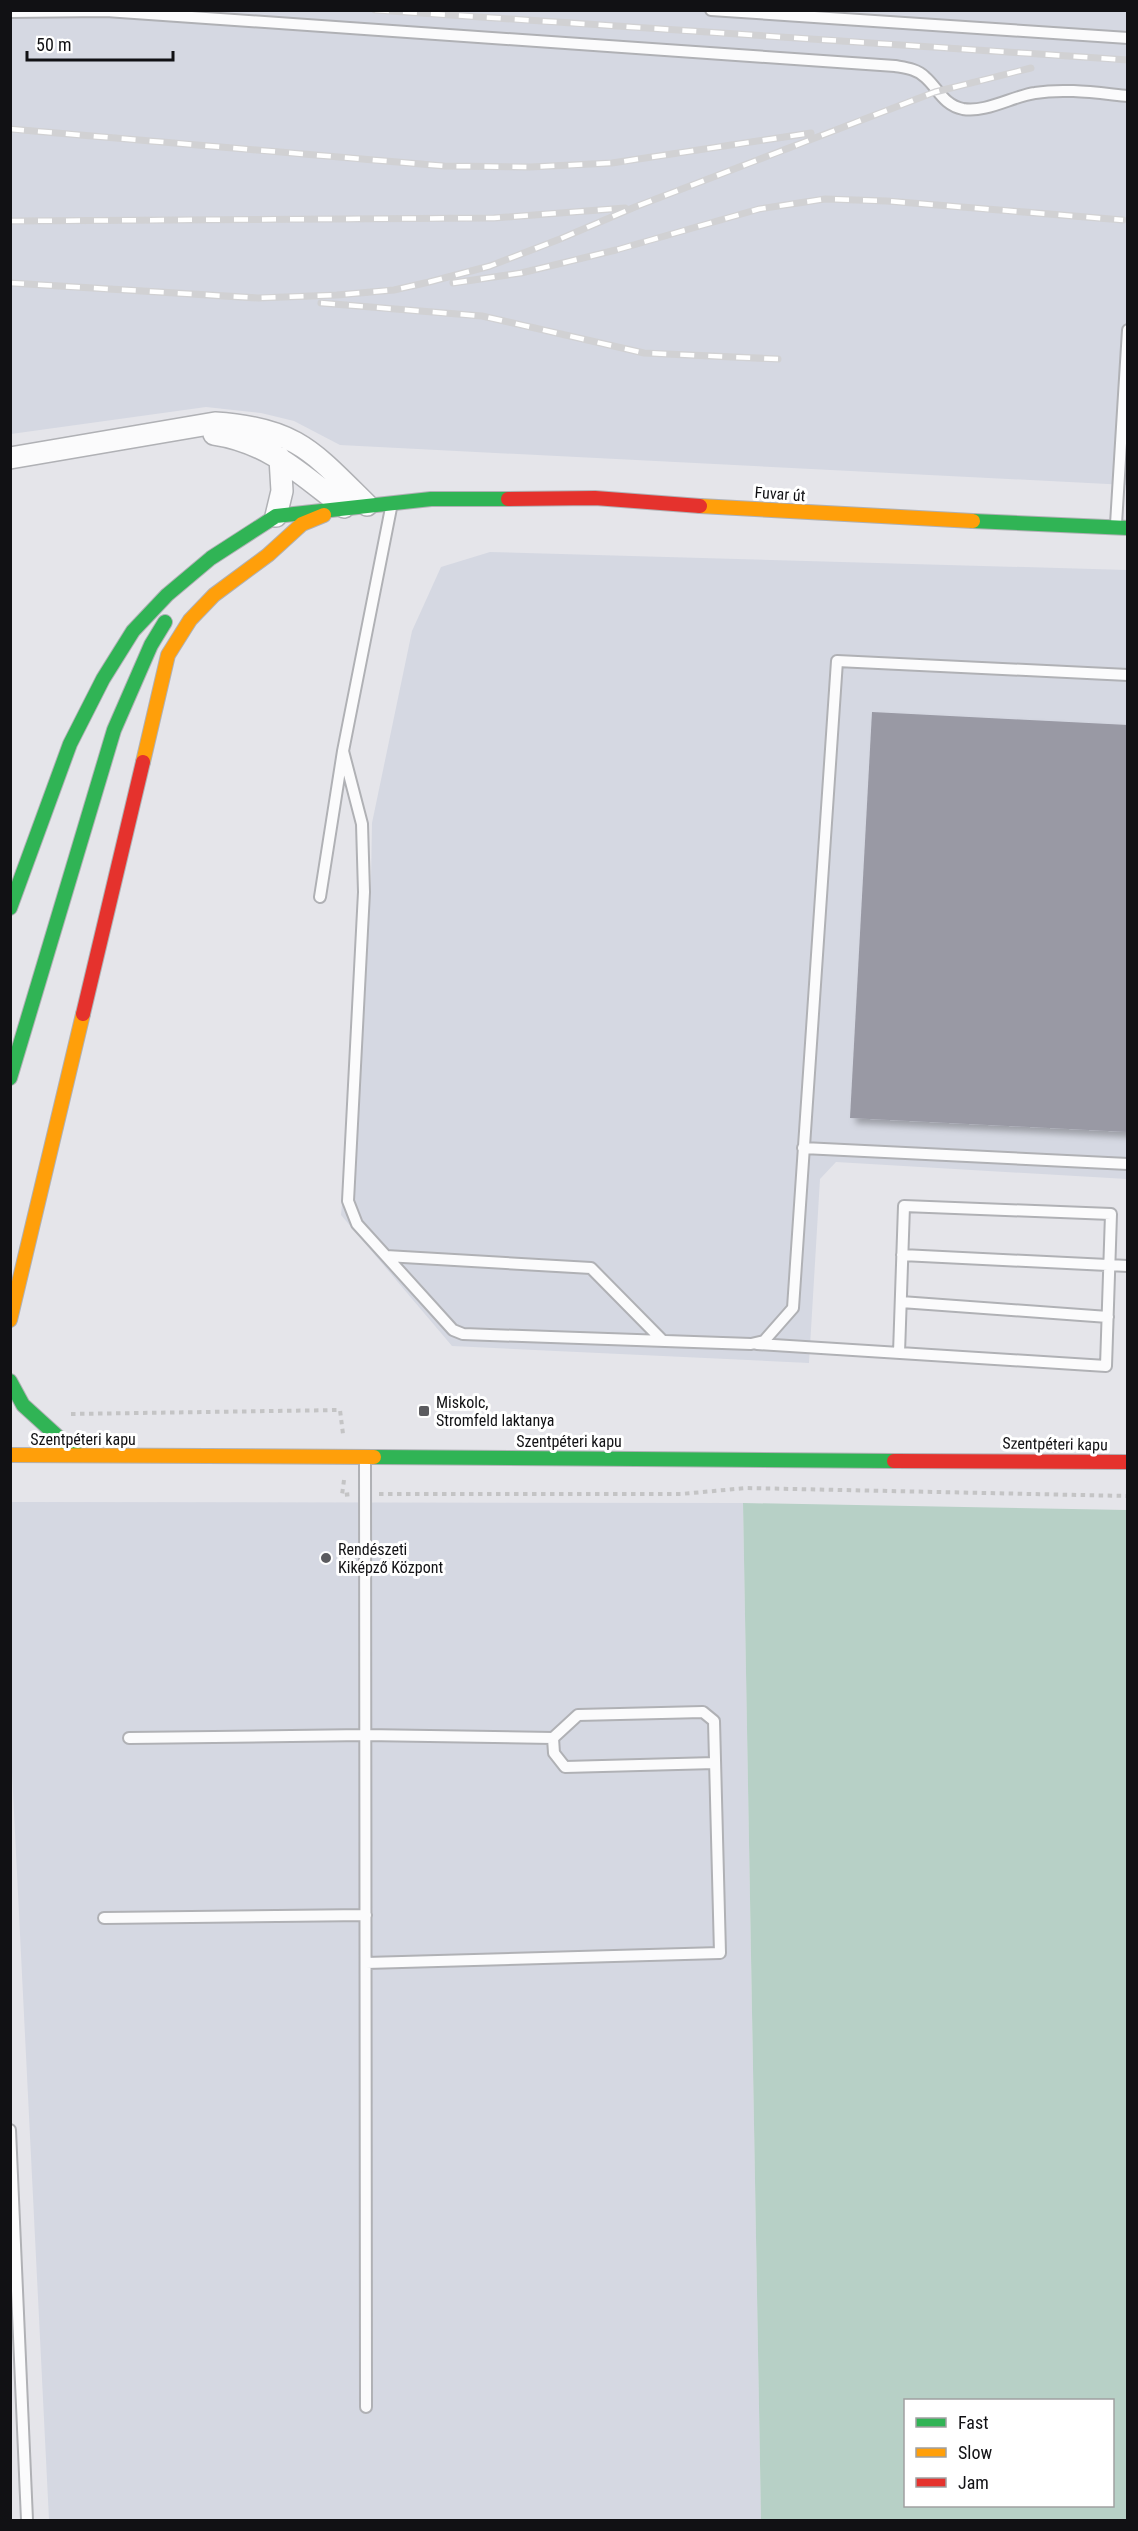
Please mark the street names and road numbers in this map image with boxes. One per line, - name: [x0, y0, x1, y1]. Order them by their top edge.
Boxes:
- street label: Fuvar út: [754, 483, 806, 505]
- street label: Szentpéteri kapu: [30, 1430, 136, 1449]
- street label: Szentpéteri kapu: [516, 1432, 622, 1451]
- street label: Szentpéteri kapu: [1002, 1434, 1108, 1454]

